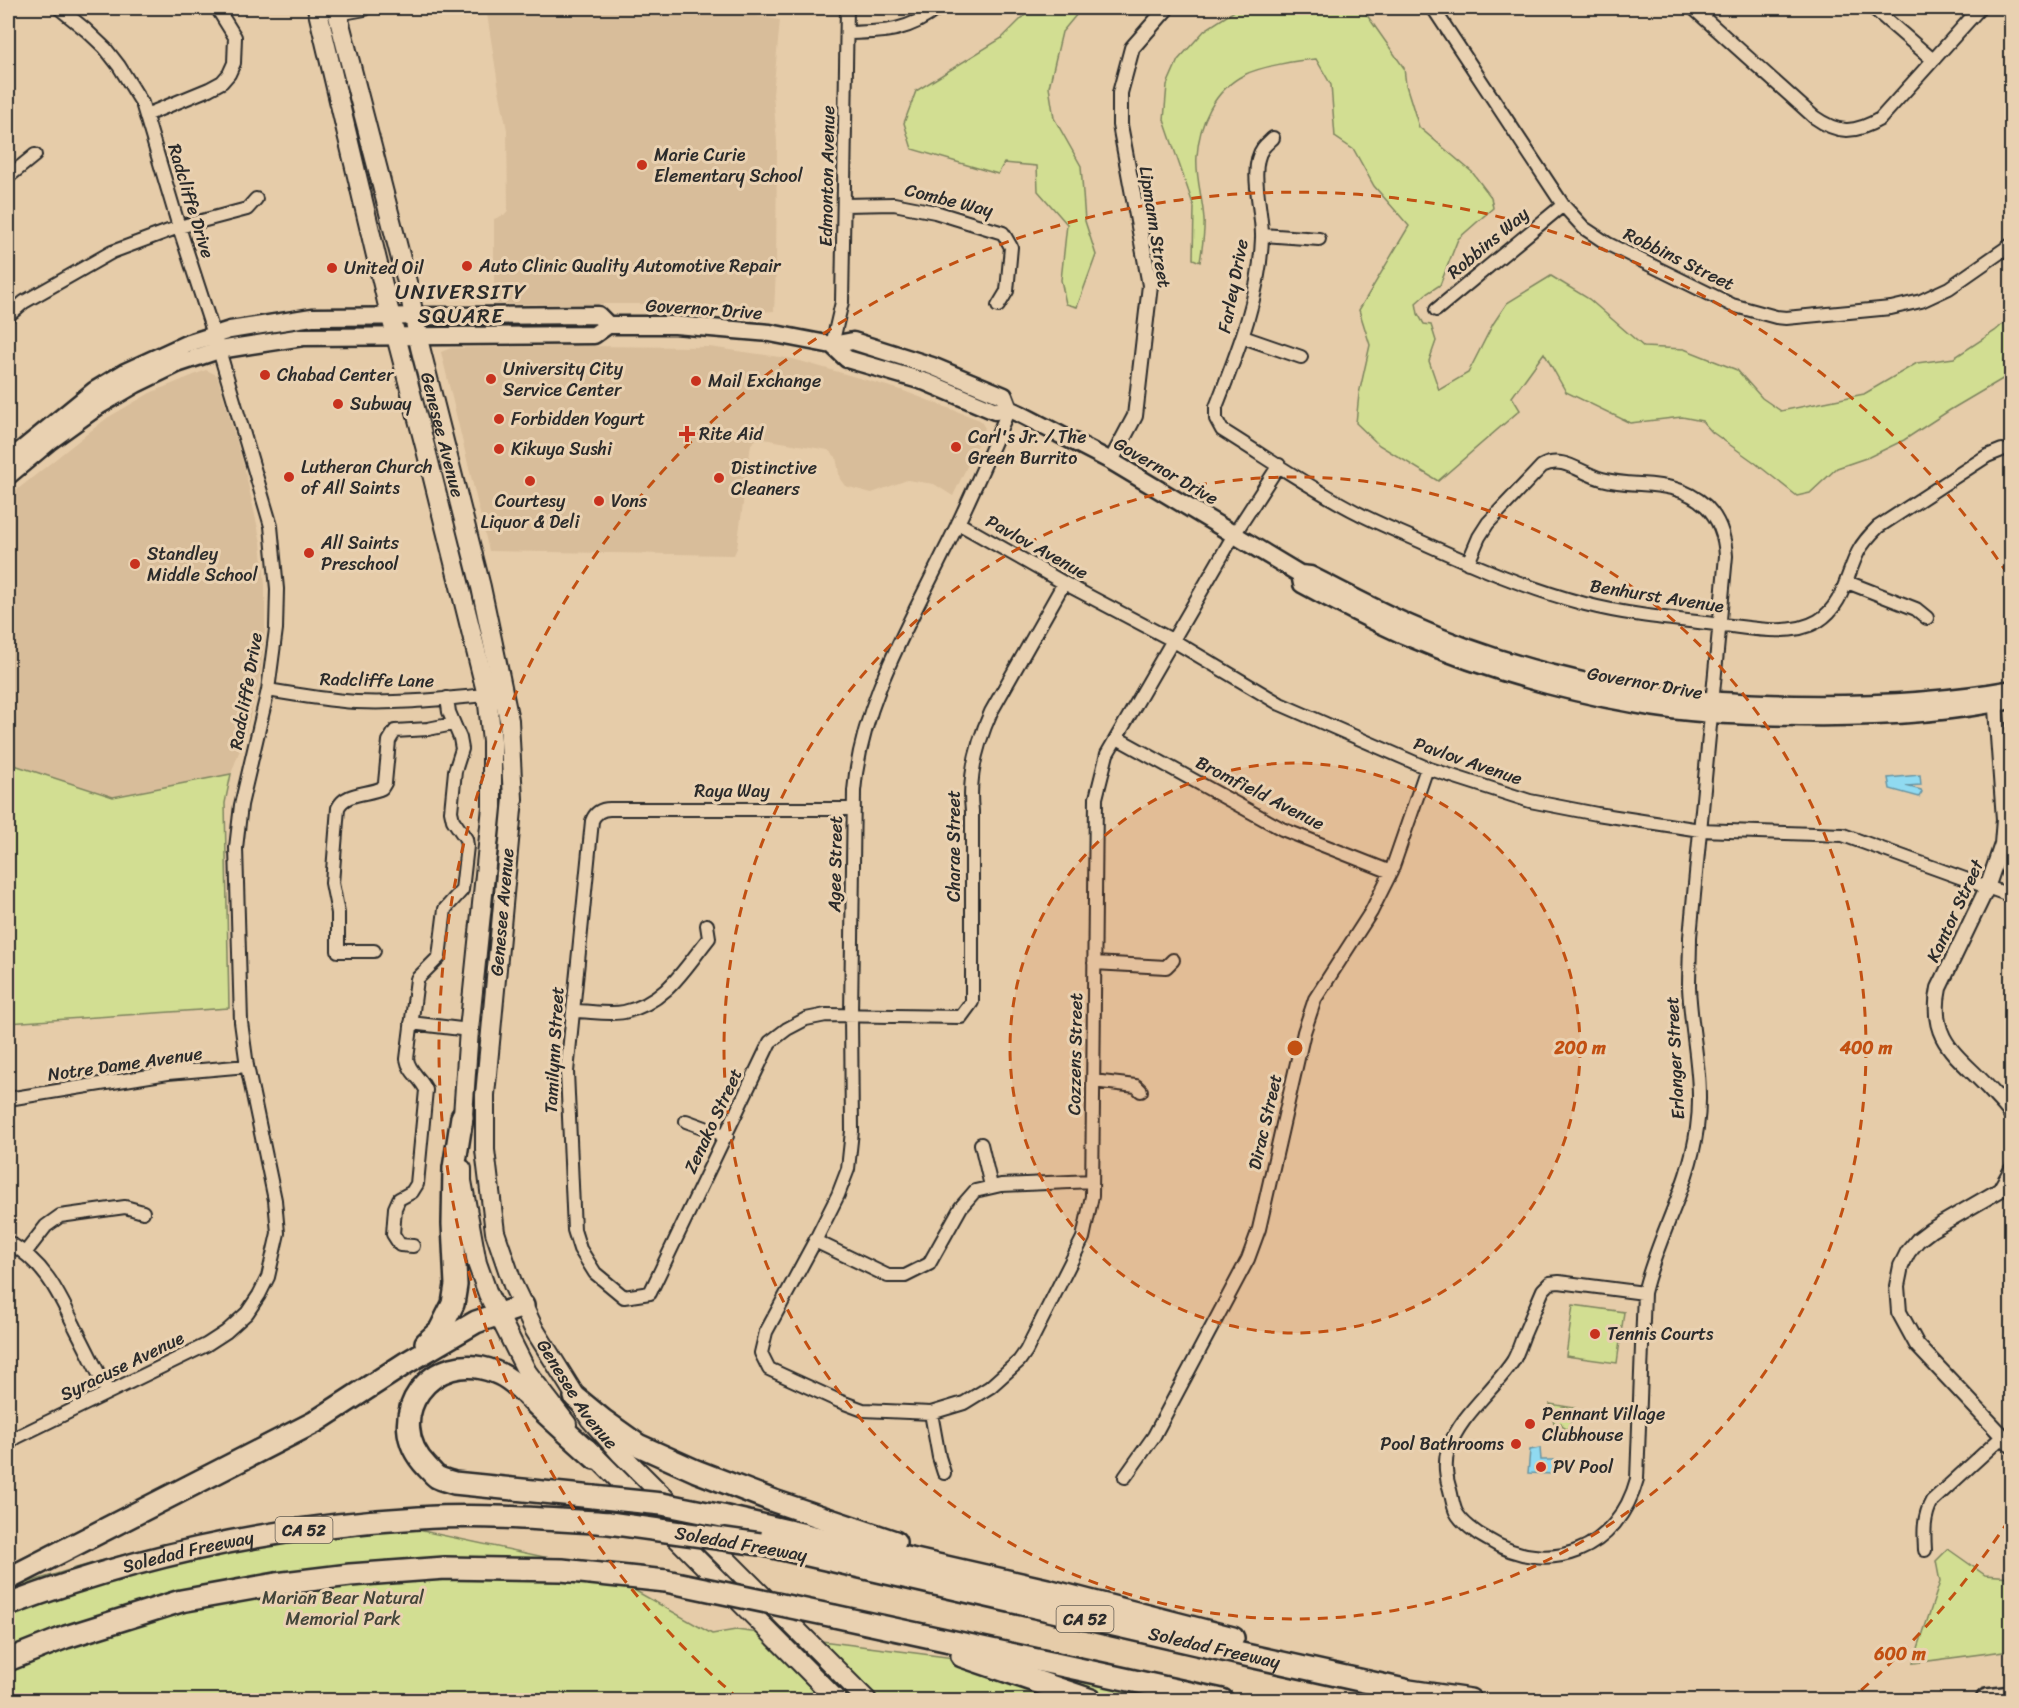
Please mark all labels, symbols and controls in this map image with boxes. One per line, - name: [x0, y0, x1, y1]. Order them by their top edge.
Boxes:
- street label: Edmonton Avenue: [810, 105, 844, 247]
- place label: Marie Curie Elementary School: [654, 139, 803, 192]
- street label: Radcliffe Drive: [158, 140, 224, 262]
- marker: Marie Curie Elementary School: [635, 158, 649, 172]
- street label: Lipmann Street: [1130, 164, 1180, 290]
- street label: Combe Way: [901, 174, 997, 227]
- street label: Robbins Way: [1440, 198, 1537, 287]
- street label: Robbins Street: [1618, 218, 1740, 300]
- street label: Farley Drive: [1208, 236, 1258, 336]
- place label: Auto Clinic Quality Automotive Repair: [478, 250, 782, 282]
- place label: United Oil: [344, 252, 425, 284]
- marker: Auto Clinic Quality Automotive Repair: [460, 259, 474, 273]
- marker: United Oil: [325, 261, 339, 275]
- district label: UNIVERSITY SQUARE: [395, 273, 527, 335]
- street label: Governor Drive: [645, 289, 763, 329]
- place label: University City Service Center: [503, 353, 624, 406]
- place label: Chabad Center: [277, 359, 395, 391]
- place label: Mail Exchange: [708, 365, 821, 397]
- marker: Chabad Center: [258, 368, 272, 382]
- street label: Genesee Avenue: [411, 369, 474, 501]
- marker: University City Service Center: [484, 372, 498, 386]
- marker: Mail Exchange: [689, 374, 703, 388]
- place label: Subway: [350, 388, 412, 420]
- marker: Subway: [331, 397, 345, 411]
- place label: Forbidden Yogurt: [511, 403, 645, 435]
- marker: Forbidden Yogurt: [492, 412, 506, 426]
- place label: Rite Aid: [699, 418, 764, 450]
- place label: Carl's Jr. / The Green Burrito: [968, 421, 1086, 474]
- marker: Rite Aid: [680, 427, 694, 441]
- street label: Governor Drive: [1107, 428, 1225, 514]
- place label: Kikuya Sushi: [511, 433, 613, 465]
- marker: Carl's Jr. / The Green Burrito: [949, 440, 963, 454]
- marker: Kikuya Sushi: [492, 442, 506, 456]
- place label: Lutheran Church of All Saints: [301, 451, 432, 504]
- place label: Distinctive Cleaners: [731, 452, 817, 505]
- marker: Lutheran Church of All Saints: [282, 470, 296, 484]
- marker: Distinctive Cleaners: [712, 471, 726, 485]
- marker: Courtesy Liquor & Deli: [523, 474, 537, 488]
- place label: Courtesy Liquor & Deli: [481, 485, 580, 538]
- place label: Vons: [611, 485, 648, 517]
- marker: Vons: [592, 494, 606, 508]
- street label: Pavlov Avenue: [980, 506, 1094, 588]
- place label: All Saints Preschool: [320, 527, 400, 580]
- place label: Standley Middle School: [147, 538, 258, 591]
- marker: All Saints Preschool: [302, 546, 316, 560]
- marker: Standley Middle School: [128, 557, 142, 571]
- street label: Benhurst Avenue: [1588, 570, 1727, 622]
- street label: Radcliffe Drive: [220, 630, 272, 752]
- street label: Governor Drive: [1585, 657, 1705, 709]
- street label: Radcliffe Lane: [320, 663, 434, 697]
- street label: Pavlov Avenue: [1409, 727, 1527, 795]
- street label: Bromfield Avenue: [1190, 747, 1330, 839]
- street label: Raya Way: [694, 775, 770, 807]
- street label: Charae Street: [938, 790, 970, 902]
- street label: Agee Street: [818, 815, 852, 913]
- street label: Genesee Avenue: [480, 847, 524, 977]
- street label: Kantor Street: [1917, 853, 1993, 968]
- street label: Tamilynn Street: [535, 986, 573, 1114]
- street label: Cozzens Street: [1058, 992, 1092, 1115]
- street label: Erlanger Street: [1656, 995, 1694, 1120]
- text: 200 m: [1553, 1032, 1606, 1064]
- text: 400 m: [1839, 1032, 1892, 1064]
- street label: Notre Dame Avenue: [45, 1037, 205, 1091]
- centre of rings: [1285, 1038, 1305, 1058]
- street label: Zenako Street: [675, 1063, 751, 1179]
- street label: Dirac Street: [1238, 1071, 1292, 1173]
- place label: Tennis Courts: [1607, 1318, 1714, 1350]
- street label: Syracuse Avenue: [54, 1322, 190, 1410]
- marker: Tennis Courts: [1588, 1327, 1602, 1341]
- street label: Genesee Avenue: [528, 1333, 626, 1457]
- place label: Pennant Village Clubhouse: [1542, 1398, 1665, 1451]
- marker: Pennant Village Clubhouse: [1523, 1417, 1537, 1431]
- place label: Pool Bathrooms: [1380, 1428, 1505, 1460]
- marker: Pool Bathrooms: [1509, 1437, 1523, 1451]
- place label: PV Pool: [1553, 1451, 1614, 1483]
- marker: PV Pool: [1534, 1460, 1548, 1474]
- road number: CA 52: [276, 1517, 332, 1543]
- street label: Soledad Freeway: [672, 1517, 810, 1572]
- street label: Soledad Freeway: [119, 1521, 257, 1583]
- park label: Marian Bear Natural Memorial Park: [262, 1582, 425, 1635]
- road number: CA 52: [1056, 1606, 1114, 1632]
- street label: Soledad Freeway: [1145, 1617, 1284, 1678]
- text: 600 m: [1873, 1638, 1926, 1670]

